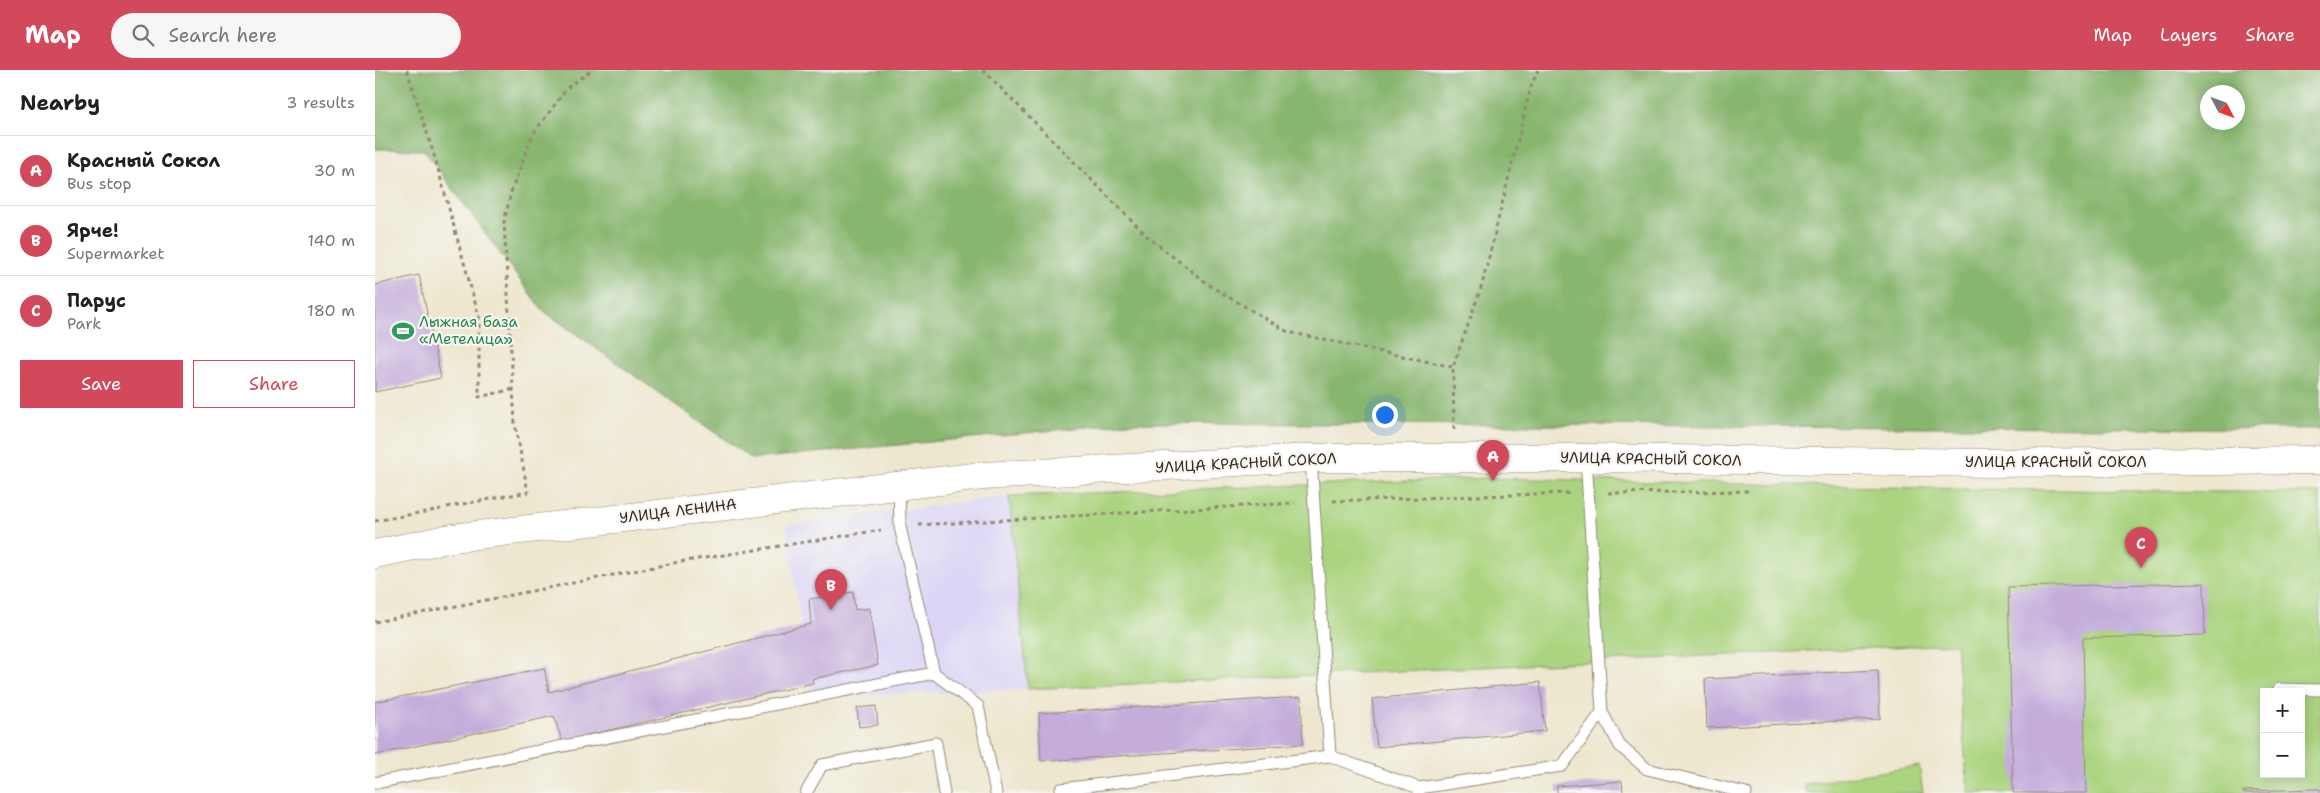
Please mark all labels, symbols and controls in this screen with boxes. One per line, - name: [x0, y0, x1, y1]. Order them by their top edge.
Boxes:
- search box: [111, 13, 461, 58]
- text: Map: [25, 19, 81, 51]
- icon: search: [129, 21, 157, 49]
- text: Search here: [169, 23, 277, 48]
- text: Map: [2094, 23, 2132, 47]
- text: Layers: [2160, 23, 2217, 47]
- text: Share: [2245, 23, 2295, 47]
- north arrow: [2200, 85, 2245, 130]
- text: Nearby: [20, 89, 100, 117]
- text: 3 results: [286, 92, 355, 113]
- text: Красный Сокол: [67, 148, 220, 173]
- text: A: [30, 160, 42, 181]
- text: 30 m: [314, 160, 355, 181]
- text: Bus stop: [67, 173, 132, 194]
- text: Ярче!: [67, 218, 119, 243]
- text: B: [31, 230, 41, 251]
- text: 140 m: [308, 230, 355, 251]
- text: Supermarket: [67, 243, 164, 264]
- text: Парус: [67, 288, 126, 313]
- text: C: [31, 300, 41, 321]
- text: 180 m: [307, 300, 355, 321]
- place label: Лыжная база «Метелица»: [419, 312, 519, 349]
- text: Park: [67, 313, 101, 334]
- sports icon: Лыжная база «Метелица»: [390, 318, 416, 344]
- button: Save: [20, 360, 183, 408]
- button: Share: [193, 360, 355, 408]
- your location: [1372, 402, 1398, 428]
- pin: A: [1477, 440, 1509, 481]
- street label: УЛИЦА КРАСНЫЙ СОКОЛ: [1560, 446, 1742, 471]
- street label: УЛИЦА КРАСНЫЙ СОКОЛ: [1155, 447, 1337, 478]
- street label: УЛИЦА КРАСНЫЙ СОКОЛ: [1965, 451, 2147, 472]
- street label: УЛИЦА ЛЕНИНА: [618, 494, 738, 528]
- pin: C: [2125, 527, 2157, 568]
- pin: B: [815, 569, 847, 610]
- map controls: [2260, 688, 2305, 778]
- button: +: [2260, 688, 2305, 733]
- button: −: [2260, 733, 2305, 778]

